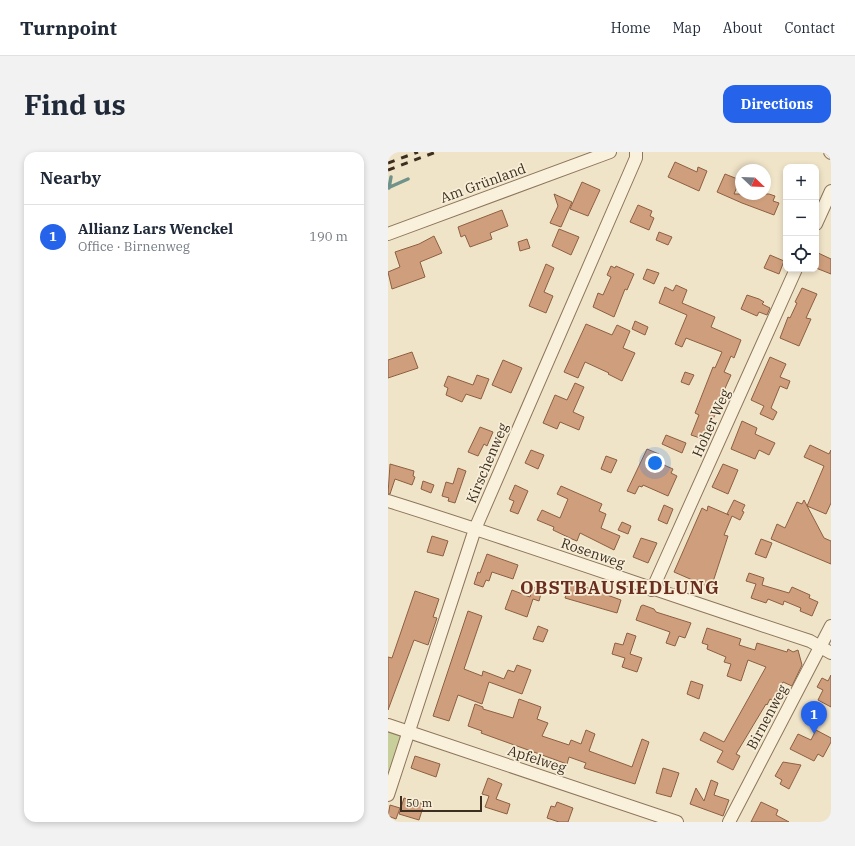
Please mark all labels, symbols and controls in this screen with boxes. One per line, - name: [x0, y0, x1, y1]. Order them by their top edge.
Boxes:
- text: Turnpoint: [20, 16, 117, 40]
- text: Home: [611, 19, 650, 37]
- text: Map: [672, 19, 701, 37]
- text: About: [723, 19, 762, 37]
- text: Contact: [784, 19, 835, 37]
- button: Directions: [723, 85, 831, 123]
- text: Find us: [24, 86, 126, 123]
- street label: Am Grünland: [438, 159, 529, 207]
- north arrow: [735, 164, 771, 200]
- map controls: [783, 164, 819, 272]
- button: +: [783, 164, 819, 200]
- text: Nearby: [40, 167, 101, 189]
- button: −: [783, 200, 819, 236]
- text: Allianz Lars Wenckel: [78, 219, 233, 238]
- text: 1: [49, 228, 57, 245]
- text: 190 m: [309, 228, 348, 245]
- button: locate: [783, 236, 819, 272]
- text: Office · Birnenweg: [78, 238, 190, 255]
- street label: Hoher Weg: [688, 386, 734, 460]
- street label: Kirschenweg: [462, 420, 512, 506]
- your location: [645, 453, 665, 473]
- street label: Rosenweg: [559, 534, 628, 572]
- district label: OBSTBAUSIEDLUNG: [520, 576, 720, 599]
- street label: Birnenweg: [742, 681, 792, 753]
- pin: 1: [801, 701, 827, 734]
- street label: Apfelweg: [506, 741, 569, 777]
- scale bar: [400, 794, 482, 813]
- text: 50 m: [406, 796, 432, 810]

